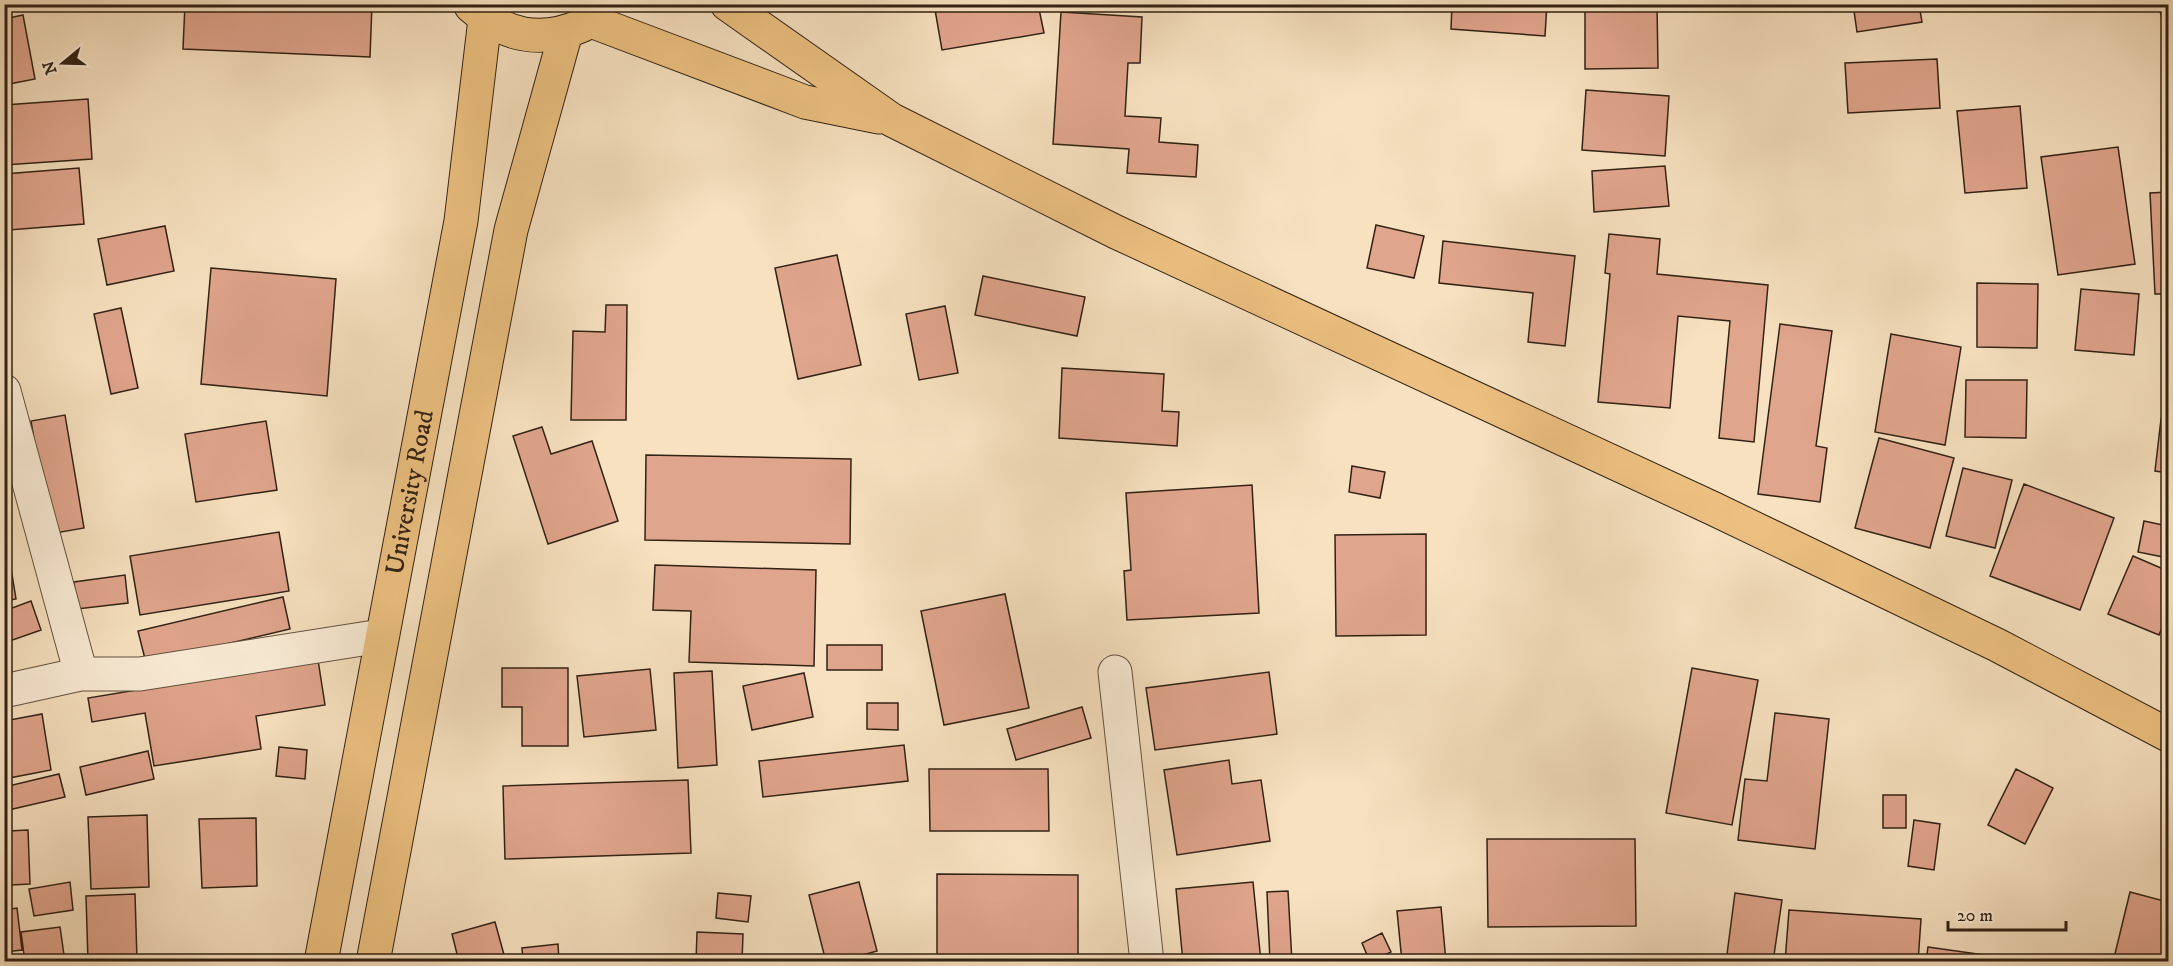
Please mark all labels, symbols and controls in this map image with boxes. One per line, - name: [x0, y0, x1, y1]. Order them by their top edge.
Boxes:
- north arrow: [33, 33, 93, 93]
- text: N: [38, 58, 61, 77]
- street label: University Road: [378, 407, 441, 577]
- scale bar: [1948, 894, 2066, 932]
- text: 20 m: [1957, 905, 1993, 927]

